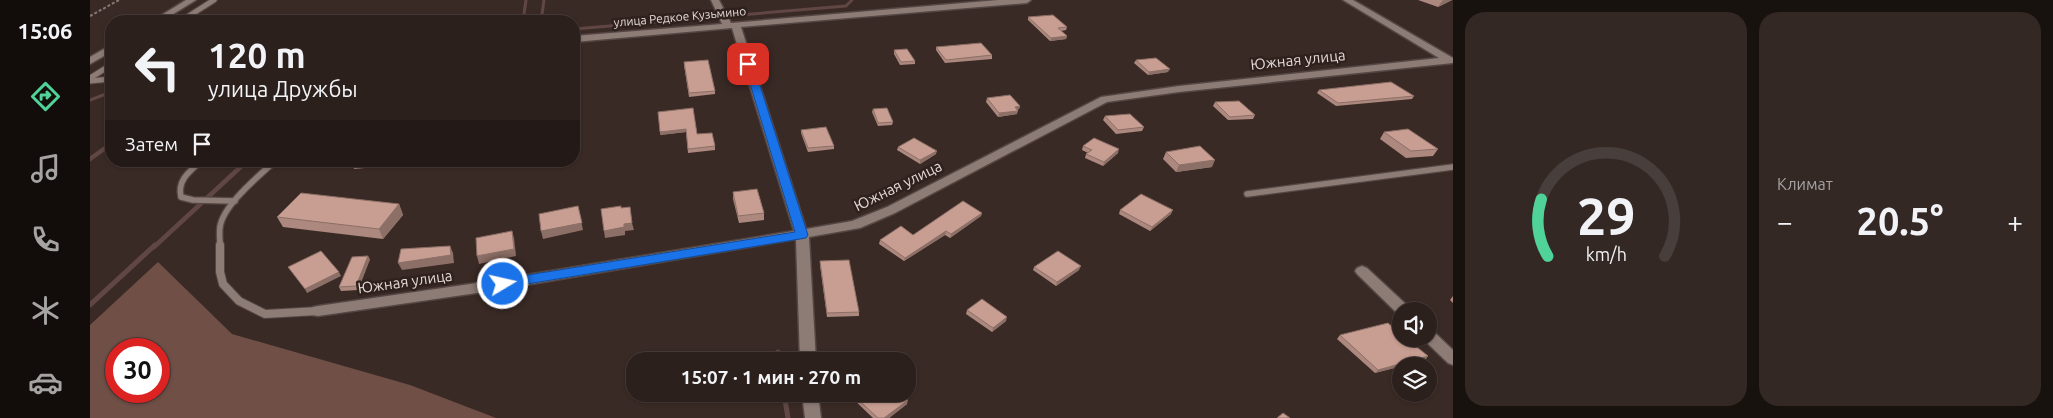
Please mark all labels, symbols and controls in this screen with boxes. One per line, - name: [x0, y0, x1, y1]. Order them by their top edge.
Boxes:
- street label: улица Редкое Кузьмино: [613, 4, 747, 29]
- text: 15:06: [17, 18, 73, 43]
- icon: left: [125, 35, 190, 100]
- text: 120 m: [208, 35, 306, 75]
- pin: [727, 43, 769, 85]
- street label: Южная улица: [1250, 46, 1346, 73]
- icon: arrive: [734, 50, 762, 78]
- text: улица Дружбы: [208, 76, 358, 101]
- icon: directions: [28, 79, 63, 114]
- icon: arrive: [188, 130, 216, 158]
- text: Затем: [125, 133, 178, 155]
- icon: music: [28, 151, 63, 186]
- street label: Южная улица: [851, 157, 944, 214]
- text: Климат: [1777, 175, 1833, 193]
- text: 29: [1577, 187, 1635, 245]
- text: 20.5°: [1856, 200, 1944, 242]
- text: −: [1777, 206, 1793, 237]
- text: +: [2007, 206, 2023, 237]
- icon: phone: [28, 222, 63, 257]
- text: km/h: [1585, 244, 1627, 264]
- position arrow: [476, 257, 528, 309]
- street label: Южная улица: [356, 266, 453, 297]
- icon: climate: [28, 293, 63, 328]
- map controls: [1392, 302, 1437, 402]
- button: sound: [1392, 302, 1437, 347]
- speed limit sign: 30: [105, 338, 170, 403]
- button: layers: [1392, 357, 1437, 402]
- icon: car: [28, 365, 63, 400]
- text: 15:07 · 1 мин · 270 m: [681, 366, 861, 388]

